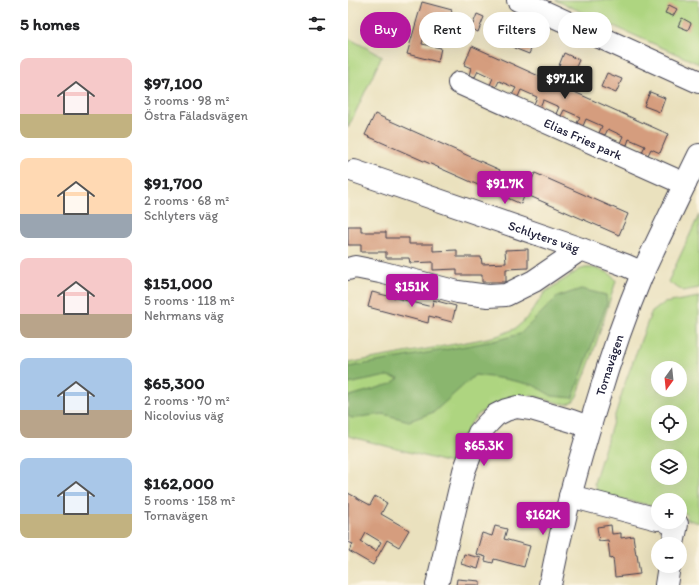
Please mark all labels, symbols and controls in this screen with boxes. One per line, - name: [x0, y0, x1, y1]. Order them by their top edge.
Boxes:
- chip: Buy: [360, 12, 411, 48]
- chip: Rent: [419, 12, 475, 48]
- chip: Filters: [483, 12, 550, 48]
- chip: New: [558, 12, 612, 48]
- icon: filters: [306, 13, 328, 35]
- text: 5 homes: [20, 14, 80, 34]
- pin: $97.1K: [532, 66, 598, 100]
- text: $97.1K: [546, 71, 584, 86]
- text: $97,100: [144, 73, 203, 93]
- icon: home: [52, 74, 100, 122]
- text: 3 rooms · 98 m²: [144, 93, 230, 108]
- text: Östra Fäladsvägen: [144, 108, 248, 123]
- street label: Elias Fries park: [541, 115, 625, 163]
- pin: $91.7K: [472, 171, 538, 205]
- text: $91,700: [144, 173, 203, 193]
- icon: home: [52, 174, 100, 222]
- text: $91.7K: [486, 176, 524, 191]
- text: 2 rooms · 68 m²: [144, 193, 229, 208]
- text: Schlyters väg: [144, 208, 218, 223]
- street label: Schlyters väg: [506, 218, 582, 256]
- text: $151,000: [144, 273, 213, 293]
- icon: home: [52, 274, 100, 322]
- pin: $151K: [384, 274, 440, 308]
- text: $151K: [395, 279, 429, 294]
- text: 5 rooms · 118 m²: [144, 293, 235, 308]
- text: Nehrmans väg: [144, 308, 224, 323]
- street label: Tornavägen: [593, 332, 627, 398]
- north arrow: [651, 361, 687, 397]
- map controls: [651, 361, 687, 573]
- text: $65,300: [144, 373, 205, 393]
- icon: home: [52, 374, 100, 422]
- text: 2 rooms · 70 m²: [144, 393, 230, 408]
- button: locate: [651, 405, 687, 441]
- text: Nicolovius väg: [144, 408, 224, 423]
- pin: $65.3K: [451, 433, 517, 467]
- text: $65.3K: [465, 438, 503, 453]
- button: layers: [651, 449, 687, 485]
- text: $162,000: [144, 473, 214, 493]
- icon: home: [52, 474, 100, 522]
- text: 5 rooms · 158 m²: [144, 493, 235, 508]
- button: +: [651, 493, 687, 529]
- pin: $162K: [515, 502, 571, 536]
- text: $162K: [526, 507, 560, 522]
- text: Tornavägen: [144, 508, 208, 523]
- button: −: [651, 537, 687, 573]

